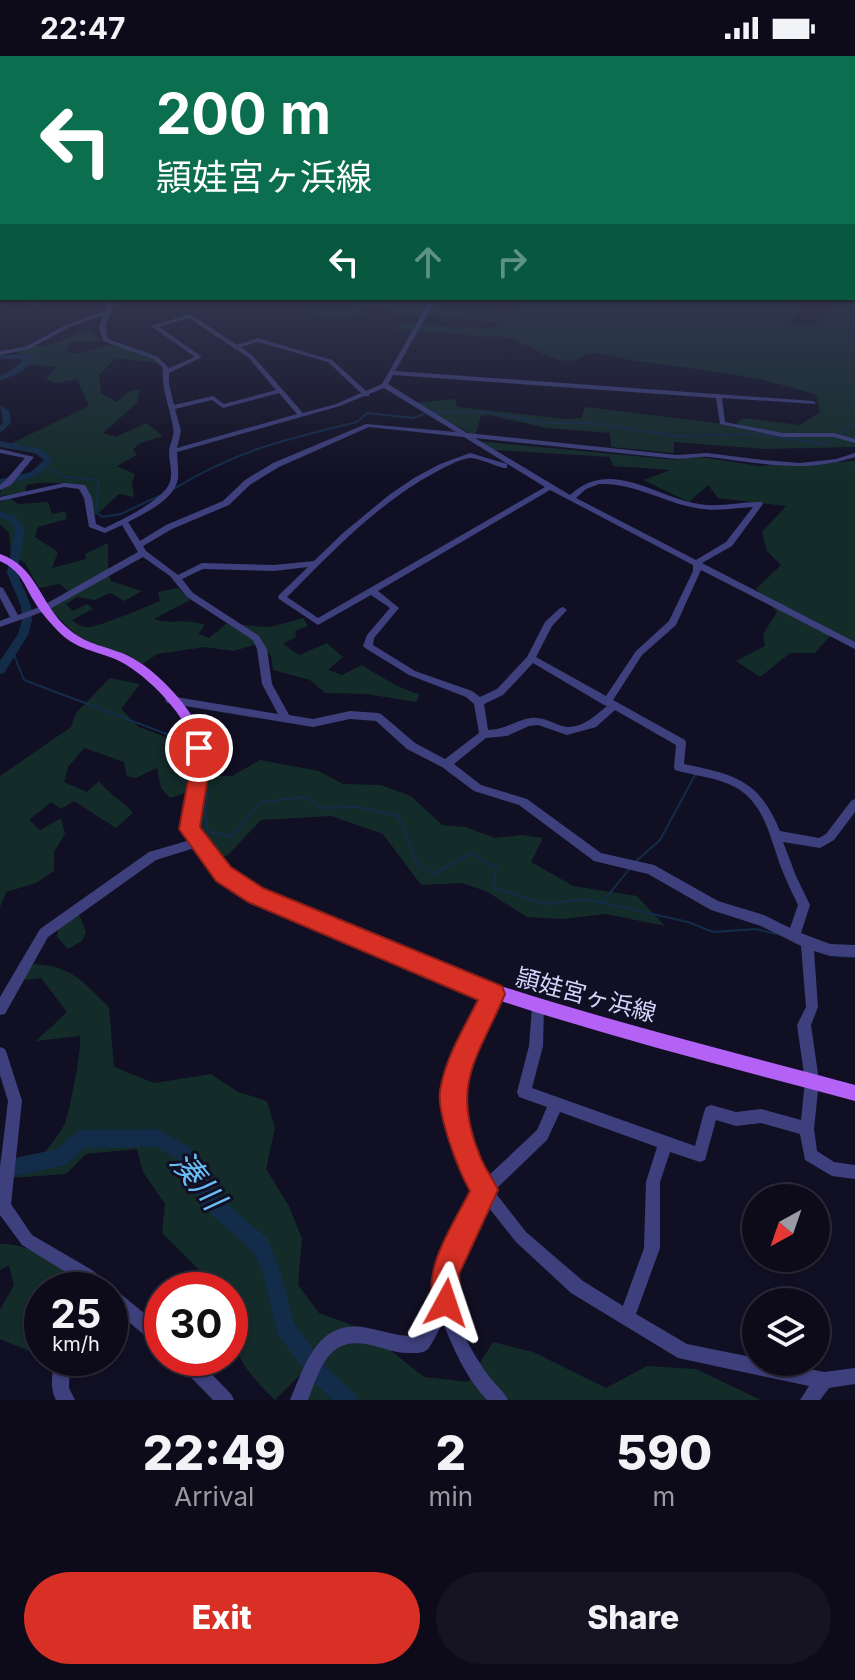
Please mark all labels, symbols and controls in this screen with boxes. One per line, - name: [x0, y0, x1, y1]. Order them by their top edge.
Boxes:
- text: 22:47: [40, 10, 126, 46]
- text: 200 m: [156, 80, 331, 148]
- icon: left: [24, 88, 128, 192]
- text: 頴娃宮ヶ浜線: [156, 155, 372, 199]
- icon: left: [322, 240, 366, 284]
- icon: ahead: [406, 240, 450, 284]
- icon: right: [490, 240, 534, 284]
- pin: [165, 714, 233, 782]
- icon: arrive: [177, 726, 221, 770]
- street label: 頴娃宮ヶ浜線: [513, 962, 659, 1028]
- water label: 湊川: [163, 1143, 235, 1219]
- north arrow: [742, 1184, 830, 1272]
- map controls: [742, 1184, 830, 1376]
- position arrow: [404, 1261, 488, 1345]
- speed limit sign: 30: [144, 1272, 248, 1376]
- button: layers: [742, 1288, 830, 1376]
- text: 25: [51, 1289, 101, 1338]
- text: km/h: [52, 1332, 100, 1356]
- text: 22:49: [143, 1423, 286, 1482]
- text: 2: [436, 1423, 466, 1482]
- text: 590: [616, 1423, 712, 1482]
- text: Arrival: [174, 1481, 254, 1512]
- text: min: [429, 1481, 473, 1512]
- text: m: [653, 1481, 675, 1512]
- button: Exit: [24, 1572, 420, 1664]
- button: Share: [436, 1572, 831, 1664]

